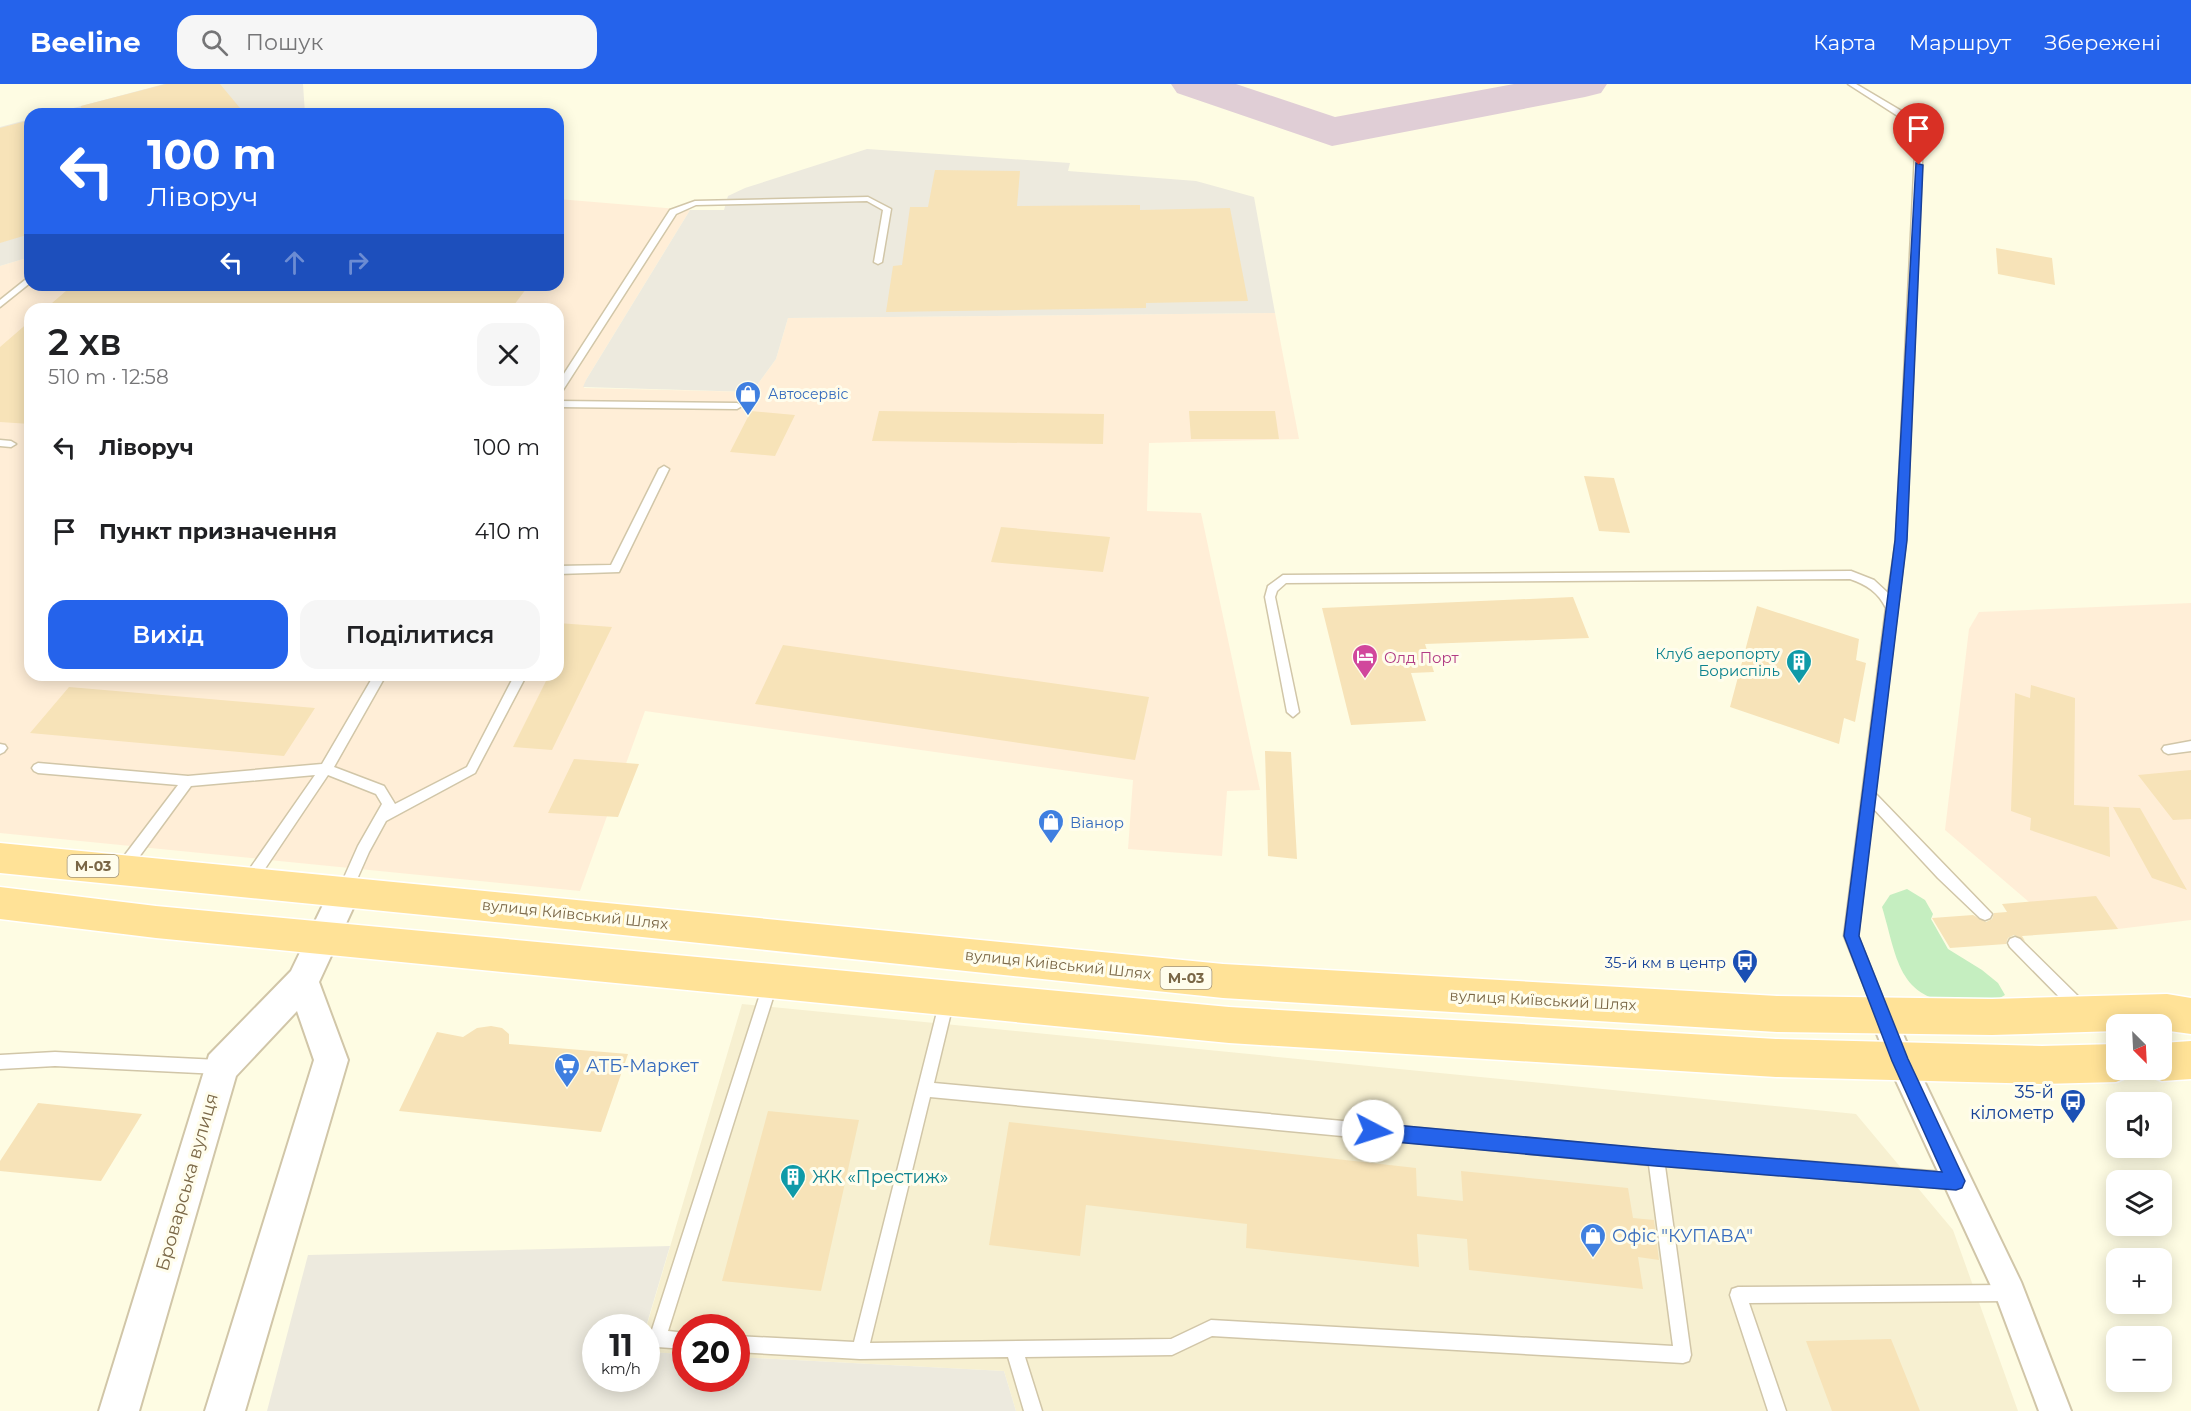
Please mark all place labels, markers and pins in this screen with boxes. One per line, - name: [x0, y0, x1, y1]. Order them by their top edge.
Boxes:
- pin: [1893, 103, 1944, 165]
- shop icon: Автосервіс: [733, 379, 763, 417]
- place label: Автосервіс: [768, 385, 848, 403]
- hotel icon: Олд Порт: [1350, 642, 1380, 680]
- place label: Клуб аеропорту Бориспіль: [1655, 644, 1781, 680]
- building icon: Клуб аеропорту Бориспіль: [1784, 647, 1814, 685]
- place label: Олд Порт: [1384, 648, 1460, 667]
- shop icon: Віанор: [1036, 807, 1066, 845]
- place label: Віанор: [1070, 813, 1124, 832]
- bus stop icon: 35-й км в центр: [1730, 947, 1760, 985]
- place label: 35-й км в центр: [1605, 953, 1726, 972]
- supermarket icon: АТБ-Маркет: [552, 1051, 582, 1089]
- place label: АТБ-Маркет: [586, 1055, 699, 1077]
- place label: 35-й кілометр: [1970, 1081, 2054, 1124]
- bus stop icon: 35-й кілометр: [2058, 1087, 2088, 1125]
- building icon: ЖК «Престиж»: [778, 1162, 808, 1200]
- place label: ЖК «Престиж»: [812, 1166, 948, 1188]
- shop icon: Офіс "КУПАВА": [1578, 1221, 1608, 1259]
- place label: Офіс "КУПАВА": [1612, 1225, 1753, 1247]

